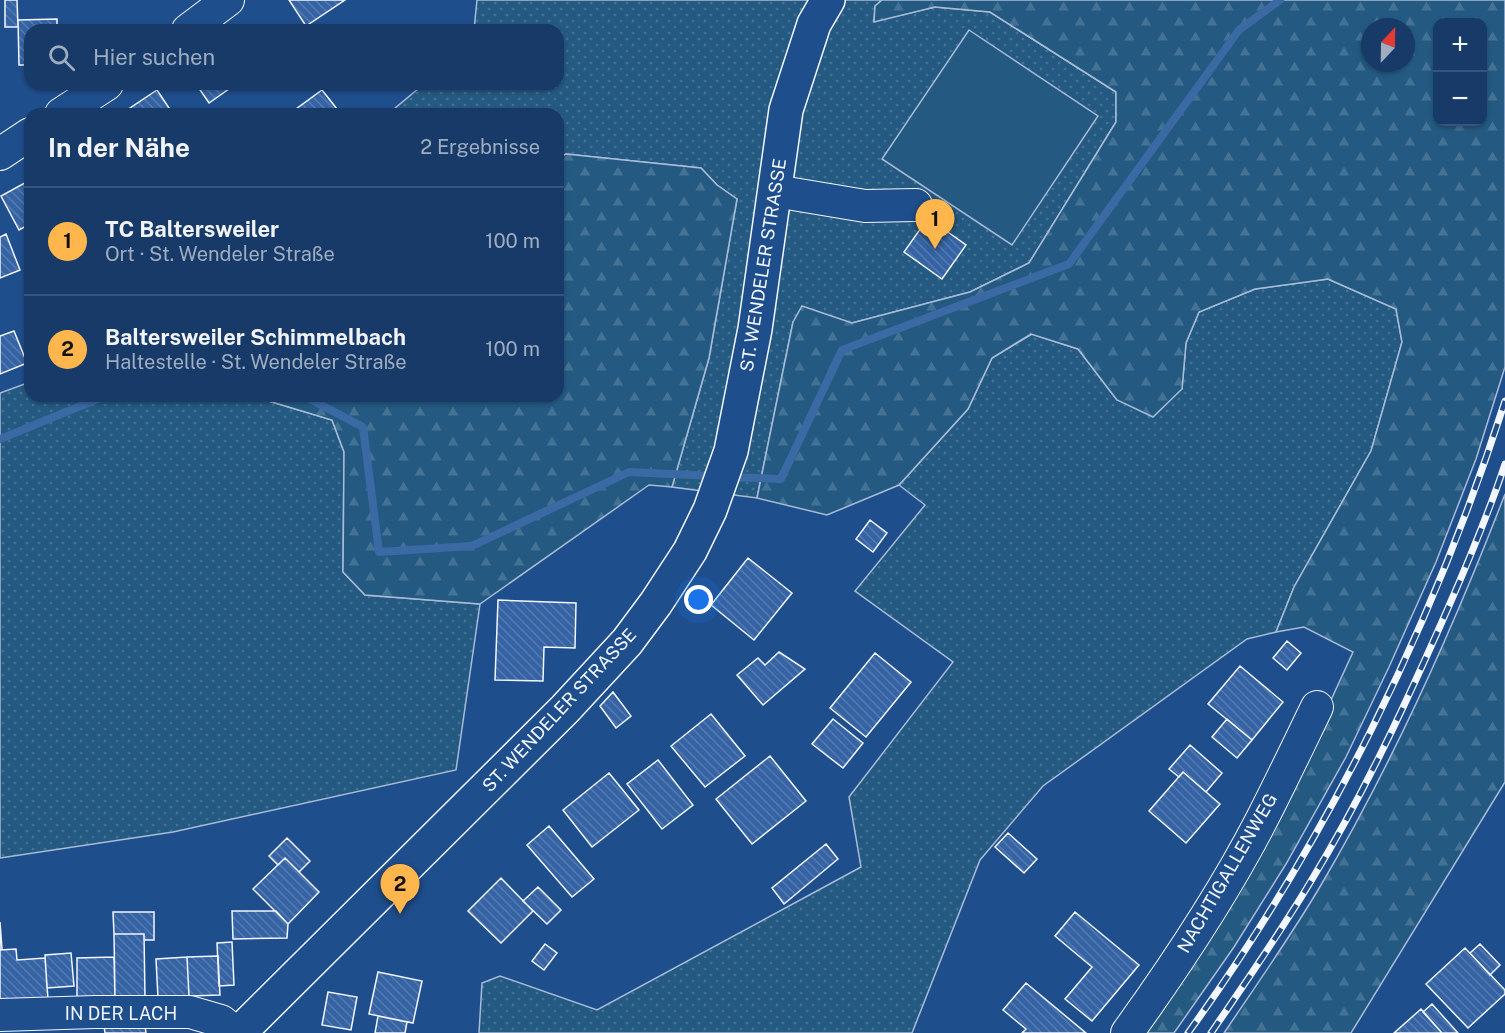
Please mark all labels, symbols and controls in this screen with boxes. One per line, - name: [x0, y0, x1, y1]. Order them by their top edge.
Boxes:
- north arrow: [1361, 18, 1415, 72]
- map controls: [1433, 18, 1487, 126]
- button: +: [1433, 18, 1487, 72]
- search box: [24, 24, 564, 90]
- icon: search: [45, 41, 78, 74]
- text: Hier suchen: [93, 44, 215, 70]
- button: −: [1433, 72, 1487, 126]
- text: In der Nähe: [48, 132, 190, 163]
- text: 2 Ergebnisse: [420, 135, 540, 159]
- street label: ST. WENDELER STRASSE: [736, 157, 790, 373]
- pin: 1: [916, 200, 954, 249]
- text: TC Baltersweiler: [105, 216, 279, 242]
- text: 1: [63, 229, 72, 253]
- text: 100 m: [485, 229, 540, 253]
- text: Ort · St. Wendeler Straße: [105, 242, 335, 266]
- text: Baltersweiler Schimmelbach: [105, 324, 406, 350]
- text: 2: [61, 337, 74, 361]
- text: 100 m: [485, 337, 540, 361]
- text: Haltestelle · St. Wendeler Straße: [105, 350, 407, 374]
- your location: [684, 585, 713, 614]
- street label: ST. WENDELER STRASSE: [478, 624, 640, 796]
- street label: NACHTIGALLENWEG: [1173, 789, 1281, 957]
- pin: 2: [380, 864, 420, 914]
- street label: IN DER LACH: [65, 1003, 177, 1024]

